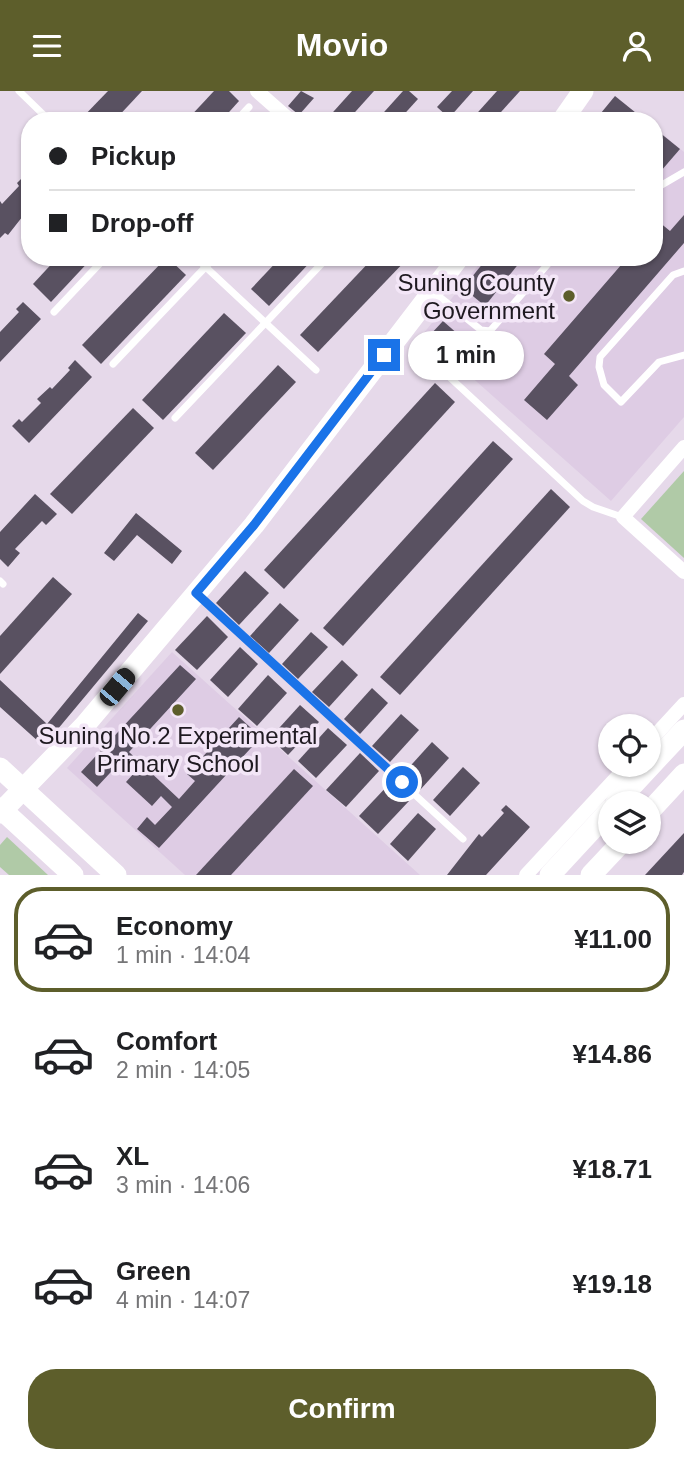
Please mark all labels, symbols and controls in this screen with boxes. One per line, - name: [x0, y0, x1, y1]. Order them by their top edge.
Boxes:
- icon: menu: [28, 27, 66, 65]
- text: Movio: [296, 27, 388, 63]
- icon: person: [618, 27, 656, 65]
- text: Pickup: [91, 141, 176, 171]
- text: Drop-off: [91, 208, 194, 238]
- place label: Suning County Government: [398, 269, 555, 324]
- marker: Suning County Government: [561, 288, 577, 304]
- callout: 1 min: [408, 331, 524, 379]
- route end: [368, 339, 400, 371]
- text: 1 min: [436, 342, 496, 368]
- car: [96, 664, 139, 710]
- marker: Suning No.2 Experimental Primary School: [170, 702, 186, 718]
- map controls: [598, 714, 661, 854]
- button: locate: [598, 714, 661, 777]
- place label: Suning No.2 Experimental Primary School: [39, 722, 317, 777]
- route start: [386, 766, 418, 798]
- button: layers: [598, 791, 661, 854]
- icon: car: [32, 908, 95, 971]
- text: Economy: [116, 911, 233, 941]
- text: ¥11.00: [574, 924, 652, 954]
- text: 1 min · 14:04: [116, 942, 250, 968]
- icon: car: [32, 1023, 95, 1086]
- text: Comfort: [116, 1026, 217, 1056]
- text: ¥14.86: [572, 1039, 652, 1069]
- text: 2 min · 14:05: [116, 1057, 250, 1083]
- icon: car: [32, 1138, 95, 1201]
- text: XL: [116, 1141, 149, 1171]
- text: ¥18.71: [572, 1154, 652, 1184]
- text: 3 min · 14:06: [116, 1172, 250, 1198]
- icon: car: [32, 1253, 95, 1316]
- text: Green: [116, 1256, 191, 1286]
- text: ¥19.18: [572, 1269, 652, 1299]
- text: 4 min · 14:07: [116, 1287, 250, 1313]
- button: Confirm: [28, 1369, 656, 1449]

